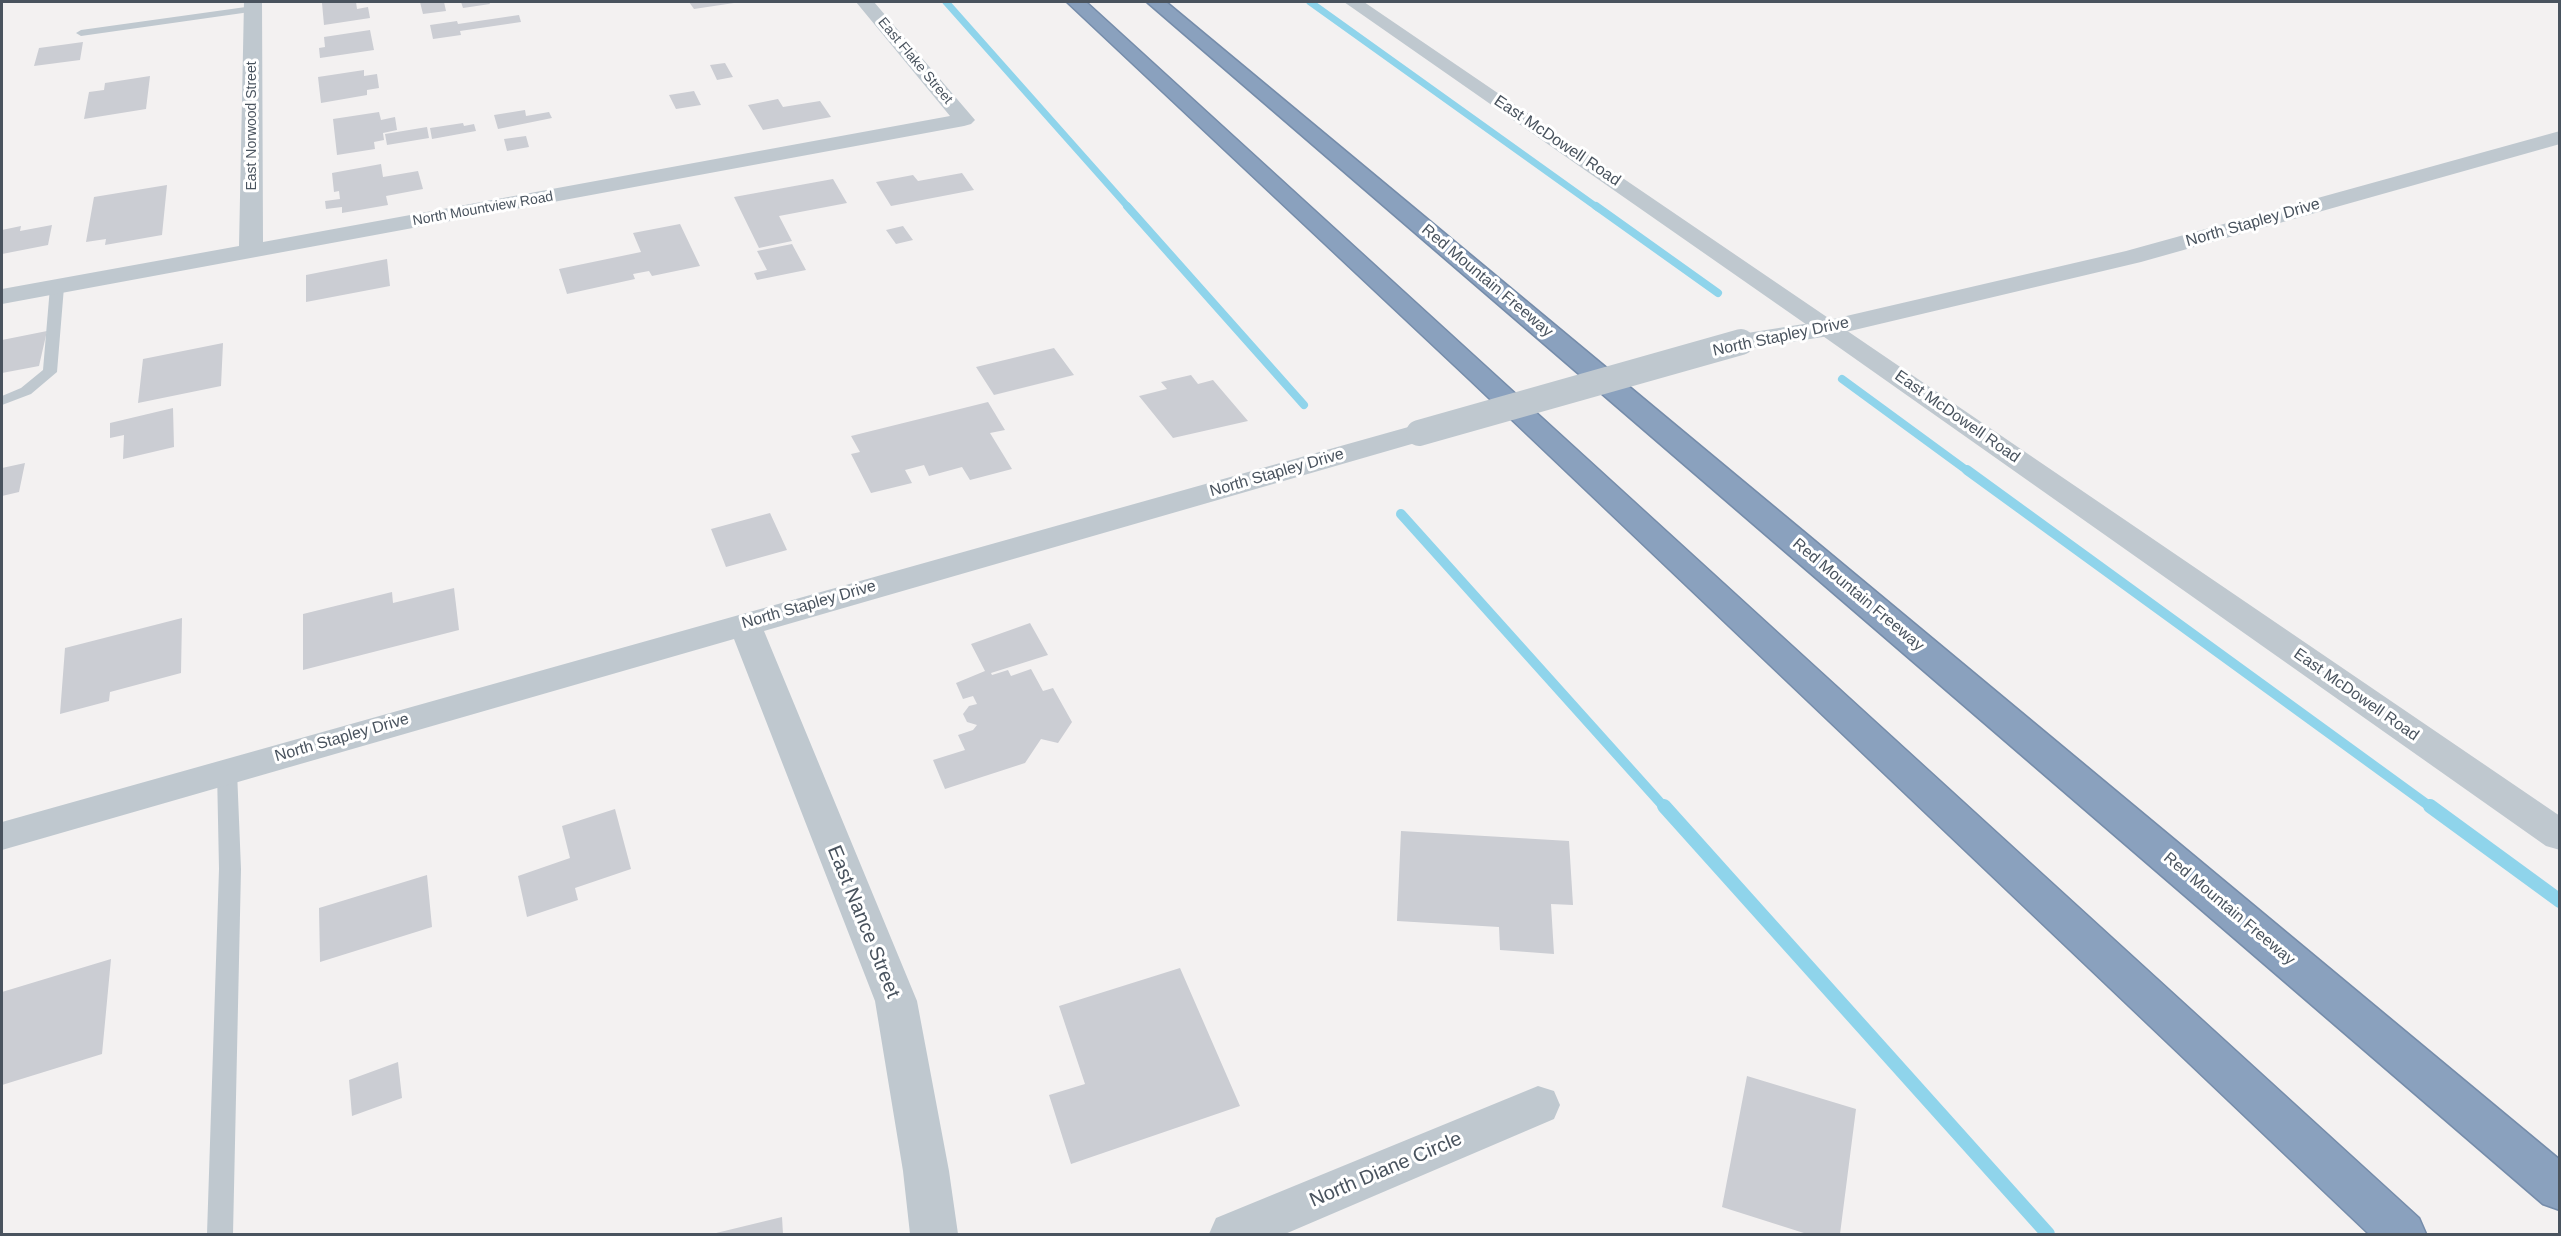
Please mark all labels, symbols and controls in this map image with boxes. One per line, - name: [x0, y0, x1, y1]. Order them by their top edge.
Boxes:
- street label: East Flake Street: [874, 14, 956, 108]
- street label: East Norwood Street: [244, 61, 260, 191]
- street label: East McDowell Road: [1490, 92, 1624, 190]
- street label: North Mountview Road: [411, 188, 555, 230]
- street label: North Stapley Drive: [2184, 195, 2322, 251]
- street label: Red Mountain Freeway: [1417, 220, 1557, 342]
- street label: North Stapley Drive: [1711, 313, 1851, 361]
- street label: East McDowell Road: [1891, 367, 2023, 467]
- street label: North Stapley Drive: [1208, 445, 1346, 501]
- street label: Red Mountain Freeway: [1788, 534, 1928, 656]
- street label: North Stapley Drive: [740, 577, 878, 633]
- street label: East McDowell Road: [2290, 645, 2422, 745]
- street label: North Stapley Drive: [273, 710, 411, 766]
- street label: East Nance Street: [821, 842, 905, 1002]
- street label: Red Mountain Freeway: [2159, 848, 2299, 970]
- street label: North Diane Circle: [1306, 1127, 1466, 1213]

